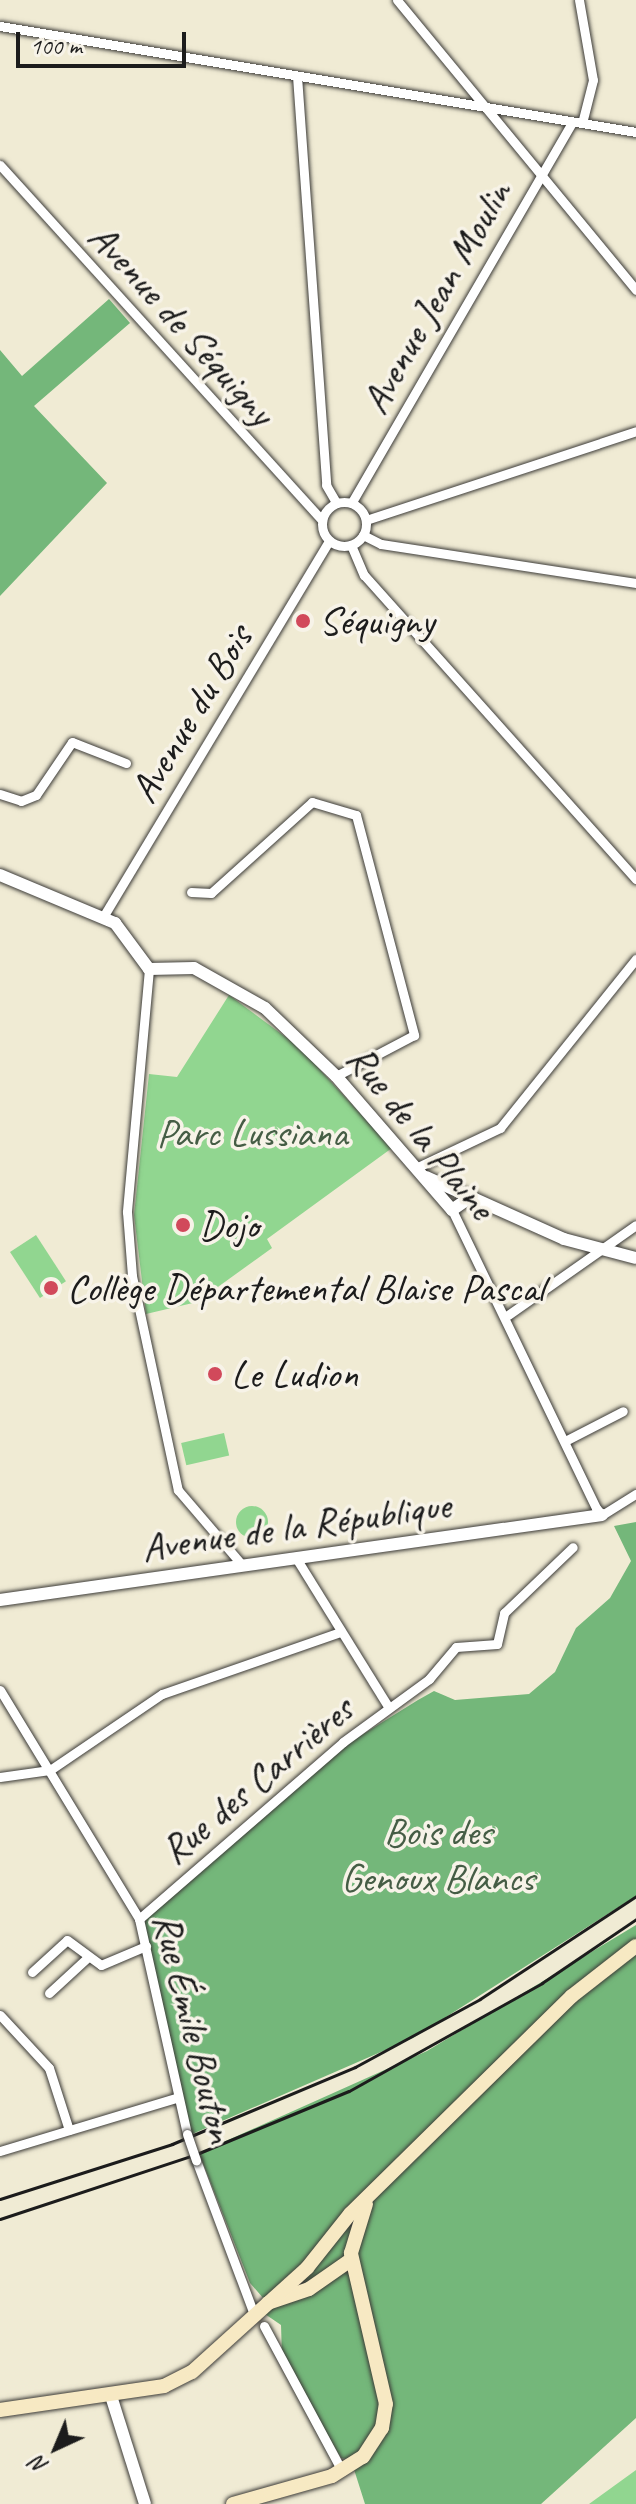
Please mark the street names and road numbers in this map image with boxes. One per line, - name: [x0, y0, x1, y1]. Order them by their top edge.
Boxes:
- street label: Avenue Jean Moulin: [350, 172, 522, 422]
- street label: Avenue de Séquigny: [79, 213, 285, 435]
- street label: Avenue du Bois: [120, 617, 262, 811]
- street label: Rue de la Plaine: [336, 1035, 506, 1229]
- street label: Avenue de la République: [138, 1480, 454, 1572]
- street label: Rue des Carrières: [151, 1686, 363, 1874]
- street label: Rue Émile Bouton: [142, 1909, 246, 2147]

